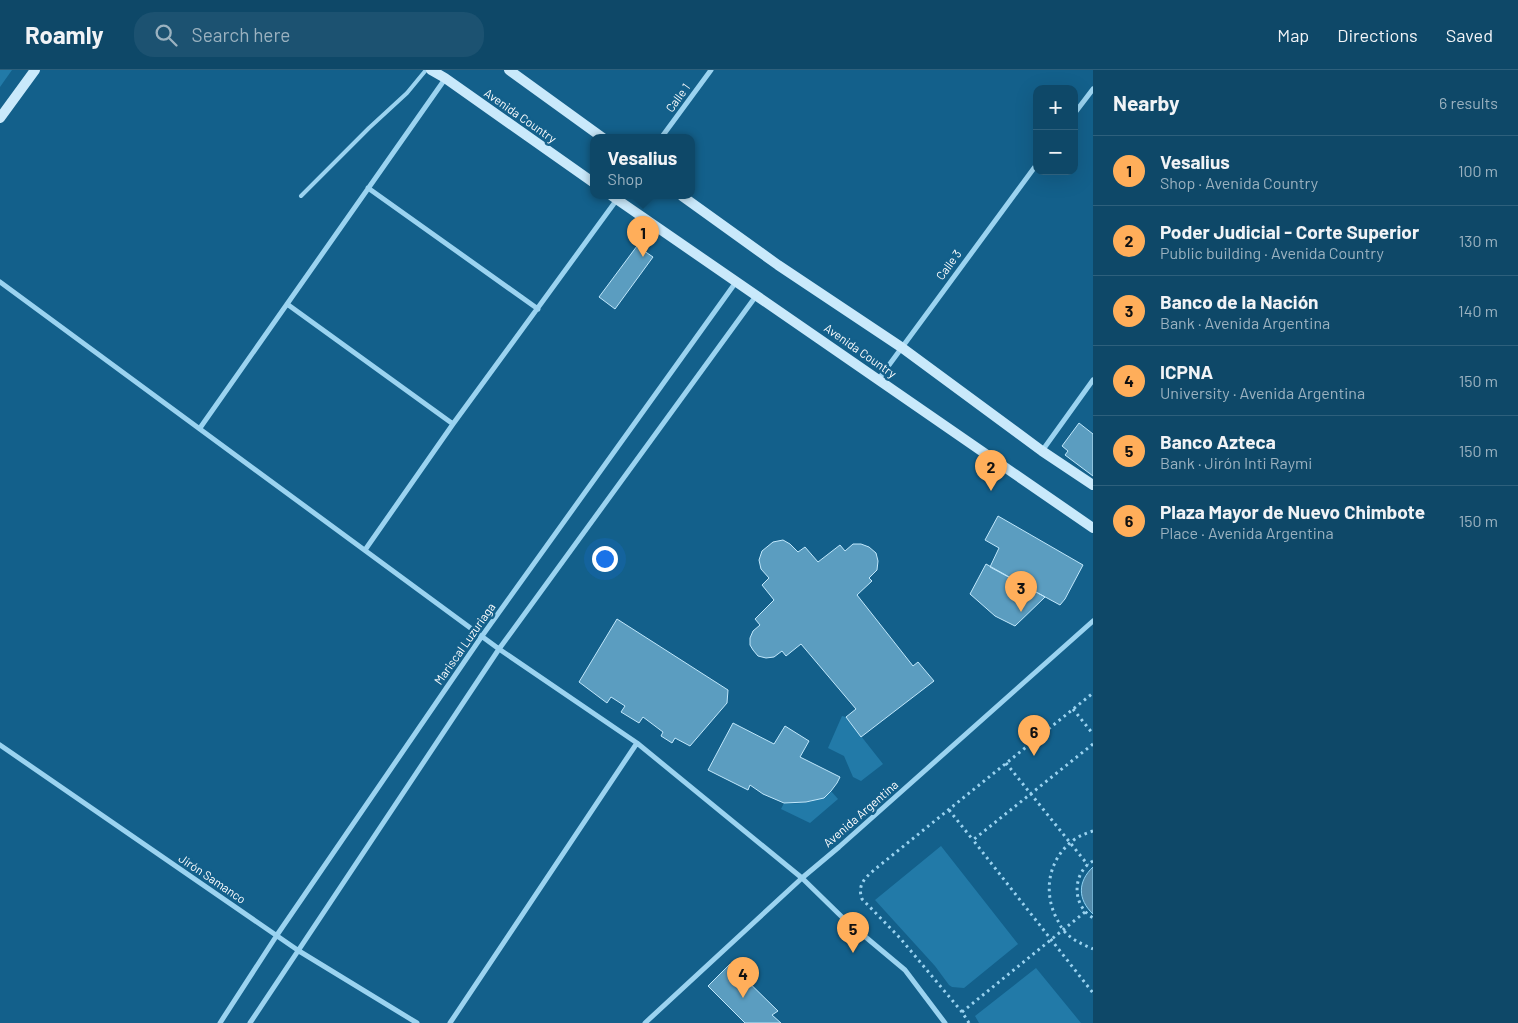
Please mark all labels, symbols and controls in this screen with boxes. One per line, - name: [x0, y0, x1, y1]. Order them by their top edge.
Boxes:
- search box: [134, 12, 484, 57]
- text: Roamly: [25, 20, 104, 49]
- icon: search: [152, 21, 180, 49]
- text: Search here: [192, 23, 290, 46]
- text: Map: [1277, 24, 1309, 46]
- text: Directions: [1337, 24, 1418, 46]
- text: Saved: [1446, 24, 1493, 46]
- street label: Calle 1: [662, 80, 692, 114]
- street label: Avenida Country: [482, 85, 560, 145]
- map controls: [1033, 85, 1078, 175]
- button: +: [1033, 85, 1078, 130]
- text: Nearby: [1113, 90, 1179, 115]
- text: 6 results: [1439, 93, 1498, 112]
- button: −: [1033, 130, 1078, 175]
- popup: [590, 134, 695, 199]
- text: Vesalius: [608, 146, 677, 169]
- text: Vesalius: [1160, 150, 1230, 173]
- text: 1: [1126, 161, 1132, 180]
- text: 100 m: [1458, 161, 1498, 180]
- text: Shop: [608, 169, 643, 188]
- text: Shop · Avenida Country: [1160, 173, 1318, 192]
- pin: 1: [627, 216, 659, 257]
- text: Poder Judicial - Corte Superior: [1160, 220, 1419, 243]
- text: 2: [1125, 231, 1133, 250]
- text: 130 m: [1459, 231, 1498, 250]
- text: Public building · Avenida Country: [1160, 243, 1384, 262]
- street label: Calle 3: [933, 247, 964, 282]
- text: Banco de la Nación: [1160, 290, 1319, 313]
- text: 3: [1125, 301, 1133, 320]
- text: 140 m: [1458, 301, 1498, 320]
- text: Bank · Avenida Argentina: [1160, 313, 1330, 332]
- street label: Avenida Country: [822, 320, 900, 380]
- text: ICPNA: [1160, 360, 1213, 383]
- text: 4: [1124, 371, 1134, 390]
- text: 150 m: [1459, 371, 1498, 390]
- text: University · Avenida Argentina: [1160, 383, 1365, 402]
- text: Banco Azteca: [1160, 430, 1276, 453]
- text: 5: [1125, 441, 1133, 460]
- text: 150 m: [1459, 441, 1498, 460]
- pin: 2: [975, 450, 1007, 491]
- text: Bank · Jirón Inti Raymi: [1160, 453, 1312, 472]
- text: Plaza Mayor de Nuevo Chimbote: [1160, 500, 1425, 523]
- text: 6: [1125, 511, 1133, 530]
- text: 150 m: [1459, 511, 1498, 530]
- text: Place · Avenida Argentina: [1160, 523, 1334, 542]
- your location: [592, 546, 618, 572]
- pin: 3: [1005, 571, 1037, 612]
- street label: Mariscal Luzuriaga: [431, 600, 498, 687]
- pin: 6: [1018, 715, 1050, 756]
- street label: Avenida Argentina: [820, 777, 901, 849]
- street label: Jirón Samanco: [176, 851, 249, 906]
- pin: 5: [837, 912, 869, 953]
- pin: 4: [727, 957, 759, 998]

